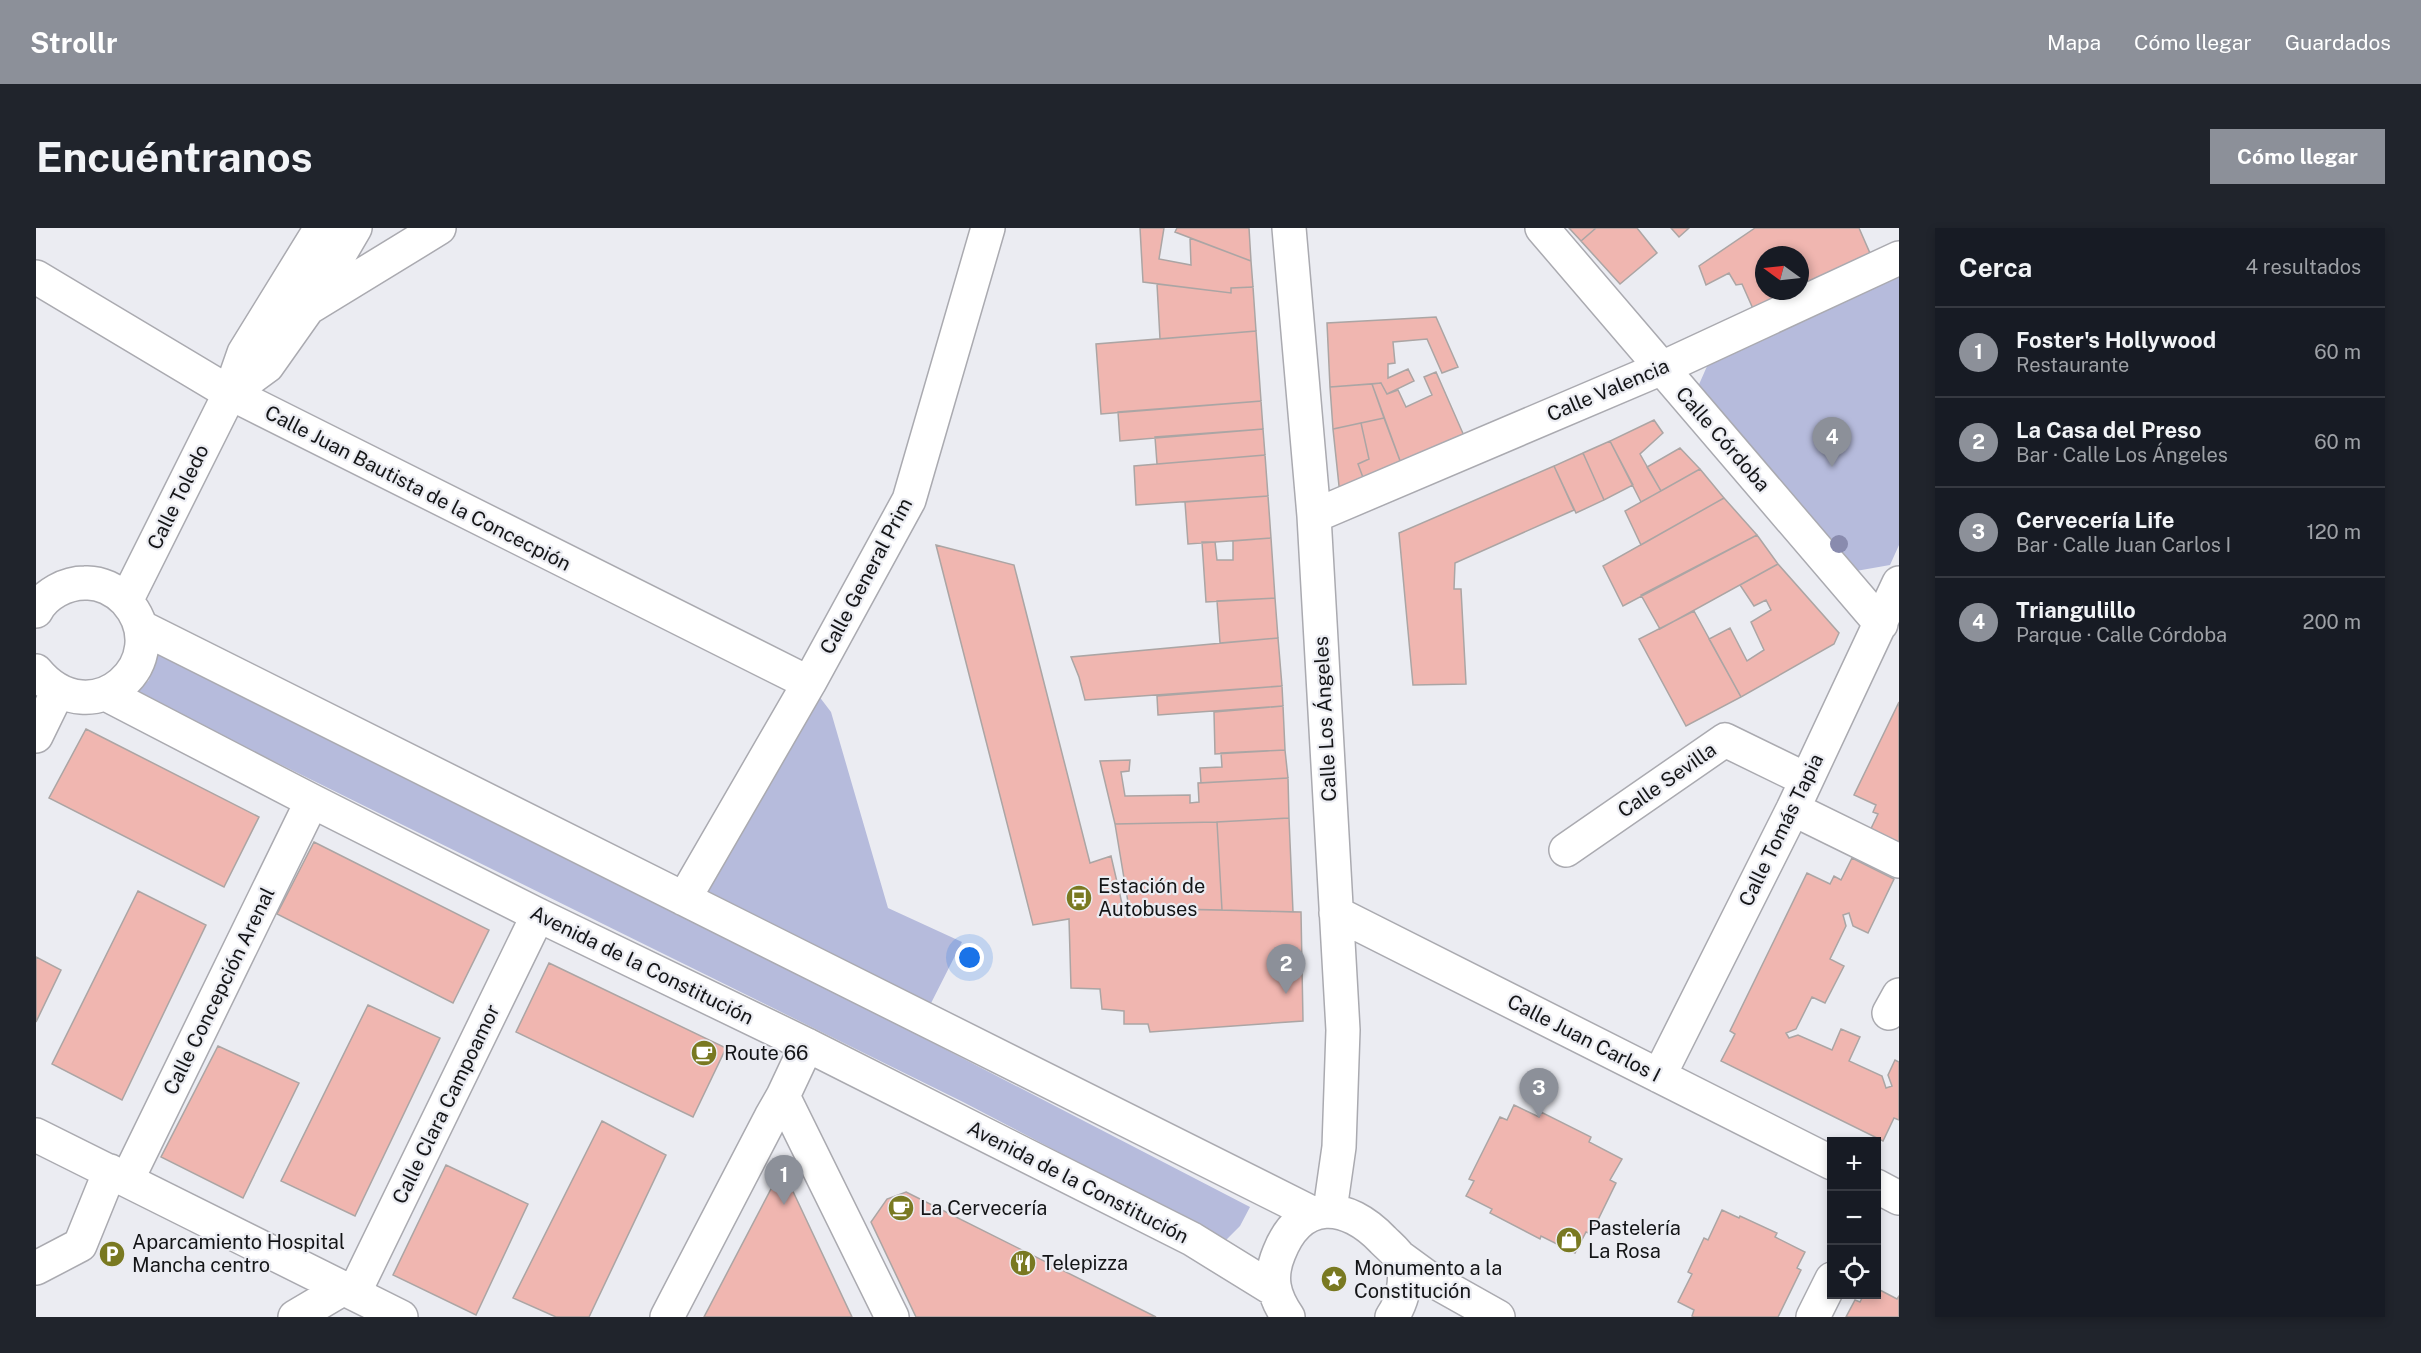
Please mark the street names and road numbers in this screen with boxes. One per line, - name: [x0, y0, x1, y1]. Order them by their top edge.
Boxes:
- street label: Calle Valencia: [1543, 353, 1673, 427]
- street label: Calle Córdoba: [1671, 382, 1775, 496]
- street label: Calle Juan Bautista de la Concecpión: [261, 400, 575, 576]
- street label: Calle Toledo: [142, 441, 214, 553]
- street label: Calle General Prim: [815, 494, 917, 658]
- street label: Calle Los Ángeles: [1308, 636, 1341, 802]
- street label: Calle Sevilla: [1613, 737, 1721, 823]
- street label: Calle Tomás Tapia: [1734, 750, 1828, 910]
- street label: Calle Concepción Arenal: [158, 883, 280, 1099]
- street label: Avenida de la Constitución: [527, 900, 757, 1030]
- street label: Calle Juan Carlos I: [1503, 989, 1665, 1087]
- street label: Calle Clara Campoamor: [387, 1000, 505, 1208]
- street label: Avenida de la Constitución: [963, 1116, 1193, 1248]

